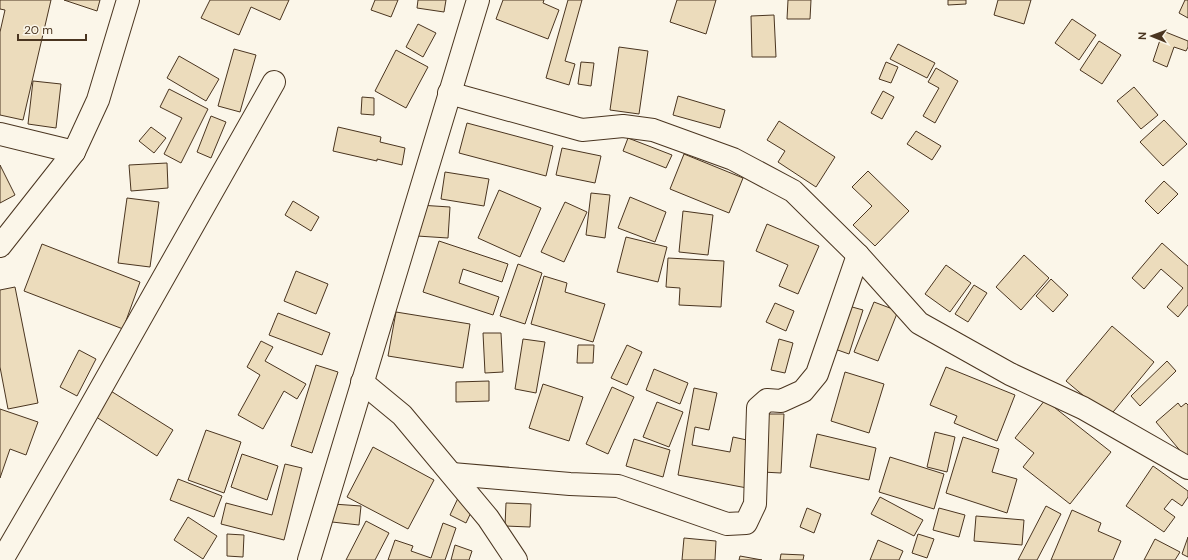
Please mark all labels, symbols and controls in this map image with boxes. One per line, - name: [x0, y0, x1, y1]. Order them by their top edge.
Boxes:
- scale bar: [18, 16, 86, 42]
- north arrow: [1132, 16, 1172, 56]
- text: 20 m: [24, 22, 53, 38]
- text: N: [1135, 32, 1149, 40]

